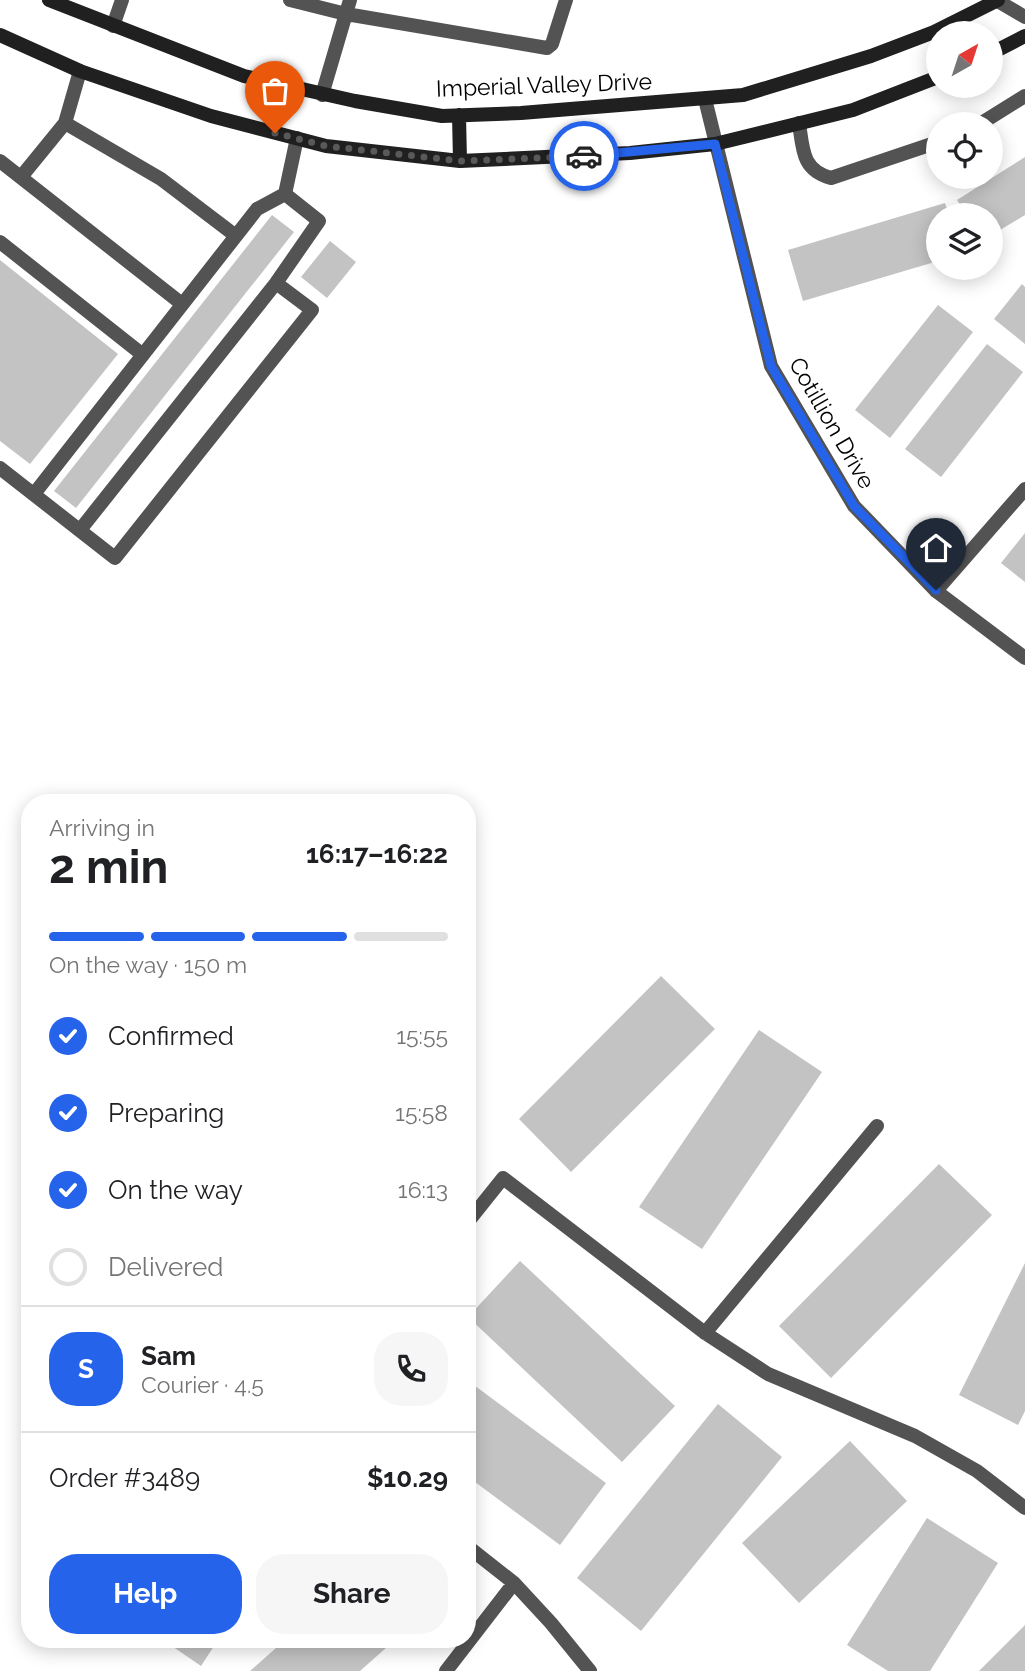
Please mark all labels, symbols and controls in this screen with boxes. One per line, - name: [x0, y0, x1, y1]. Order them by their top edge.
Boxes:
- north arrow: [926, 21, 1003, 98]
- map controls: [926, 21, 1003, 280]
- pin: [245, 61, 305, 133]
- street label: Imperial Valley Drive: [436, 67, 652, 102]
- icon: bag: [256, 72, 294, 110]
- button: locate: [926, 112, 1003, 189]
- courier: [549, 121, 619, 191]
- icon: car: [565, 137, 603, 175]
- button: layers: [926, 203, 1003, 280]
- street label: Cotillion Drive: [784, 352, 881, 493]
- pin: [906, 518, 966, 590]
- icon: home: [917, 529, 955, 567]
- text: Arriving in: [49, 814, 155, 841]
- text: 16:17–16:22: [306, 839, 448, 869]
- text: 2 min: [49, 840, 168, 894]
- text: On the way · 150 m: [49, 951, 247, 978]
- icon: check: [49, 1017, 87, 1055]
- text: Confirmed: [108, 1021, 234, 1051]
- text: 15:55: [396, 1022, 448, 1049]
- icon: check: [49, 1094, 87, 1132]
- text: Preparing: [108, 1098, 224, 1128]
- text: 15:58: [395, 1099, 448, 1126]
- icon: check: [49, 1171, 87, 1209]
- text: On the way: [108, 1175, 243, 1205]
- text: 16:13: [398, 1176, 448, 1203]
- text: Delivered: [108, 1252, 223, 1282]
- button: phone: [374, 1332, 448, 1406]
- text: Sam: [141, 1341, 196, 1371]
- text: S: [78, 1354, 94, 1384]
- text: Courier · 4.5: [141, 1371, 264, 1398]
- text: Order #3489: [49, 1463, 200, 1493]
- text: $10.29: [367, 1463, 448, 1493]
- button: Help: [49, 1554, 242, 1634]
- button: Share: [256, 1554, 448, 1634]

